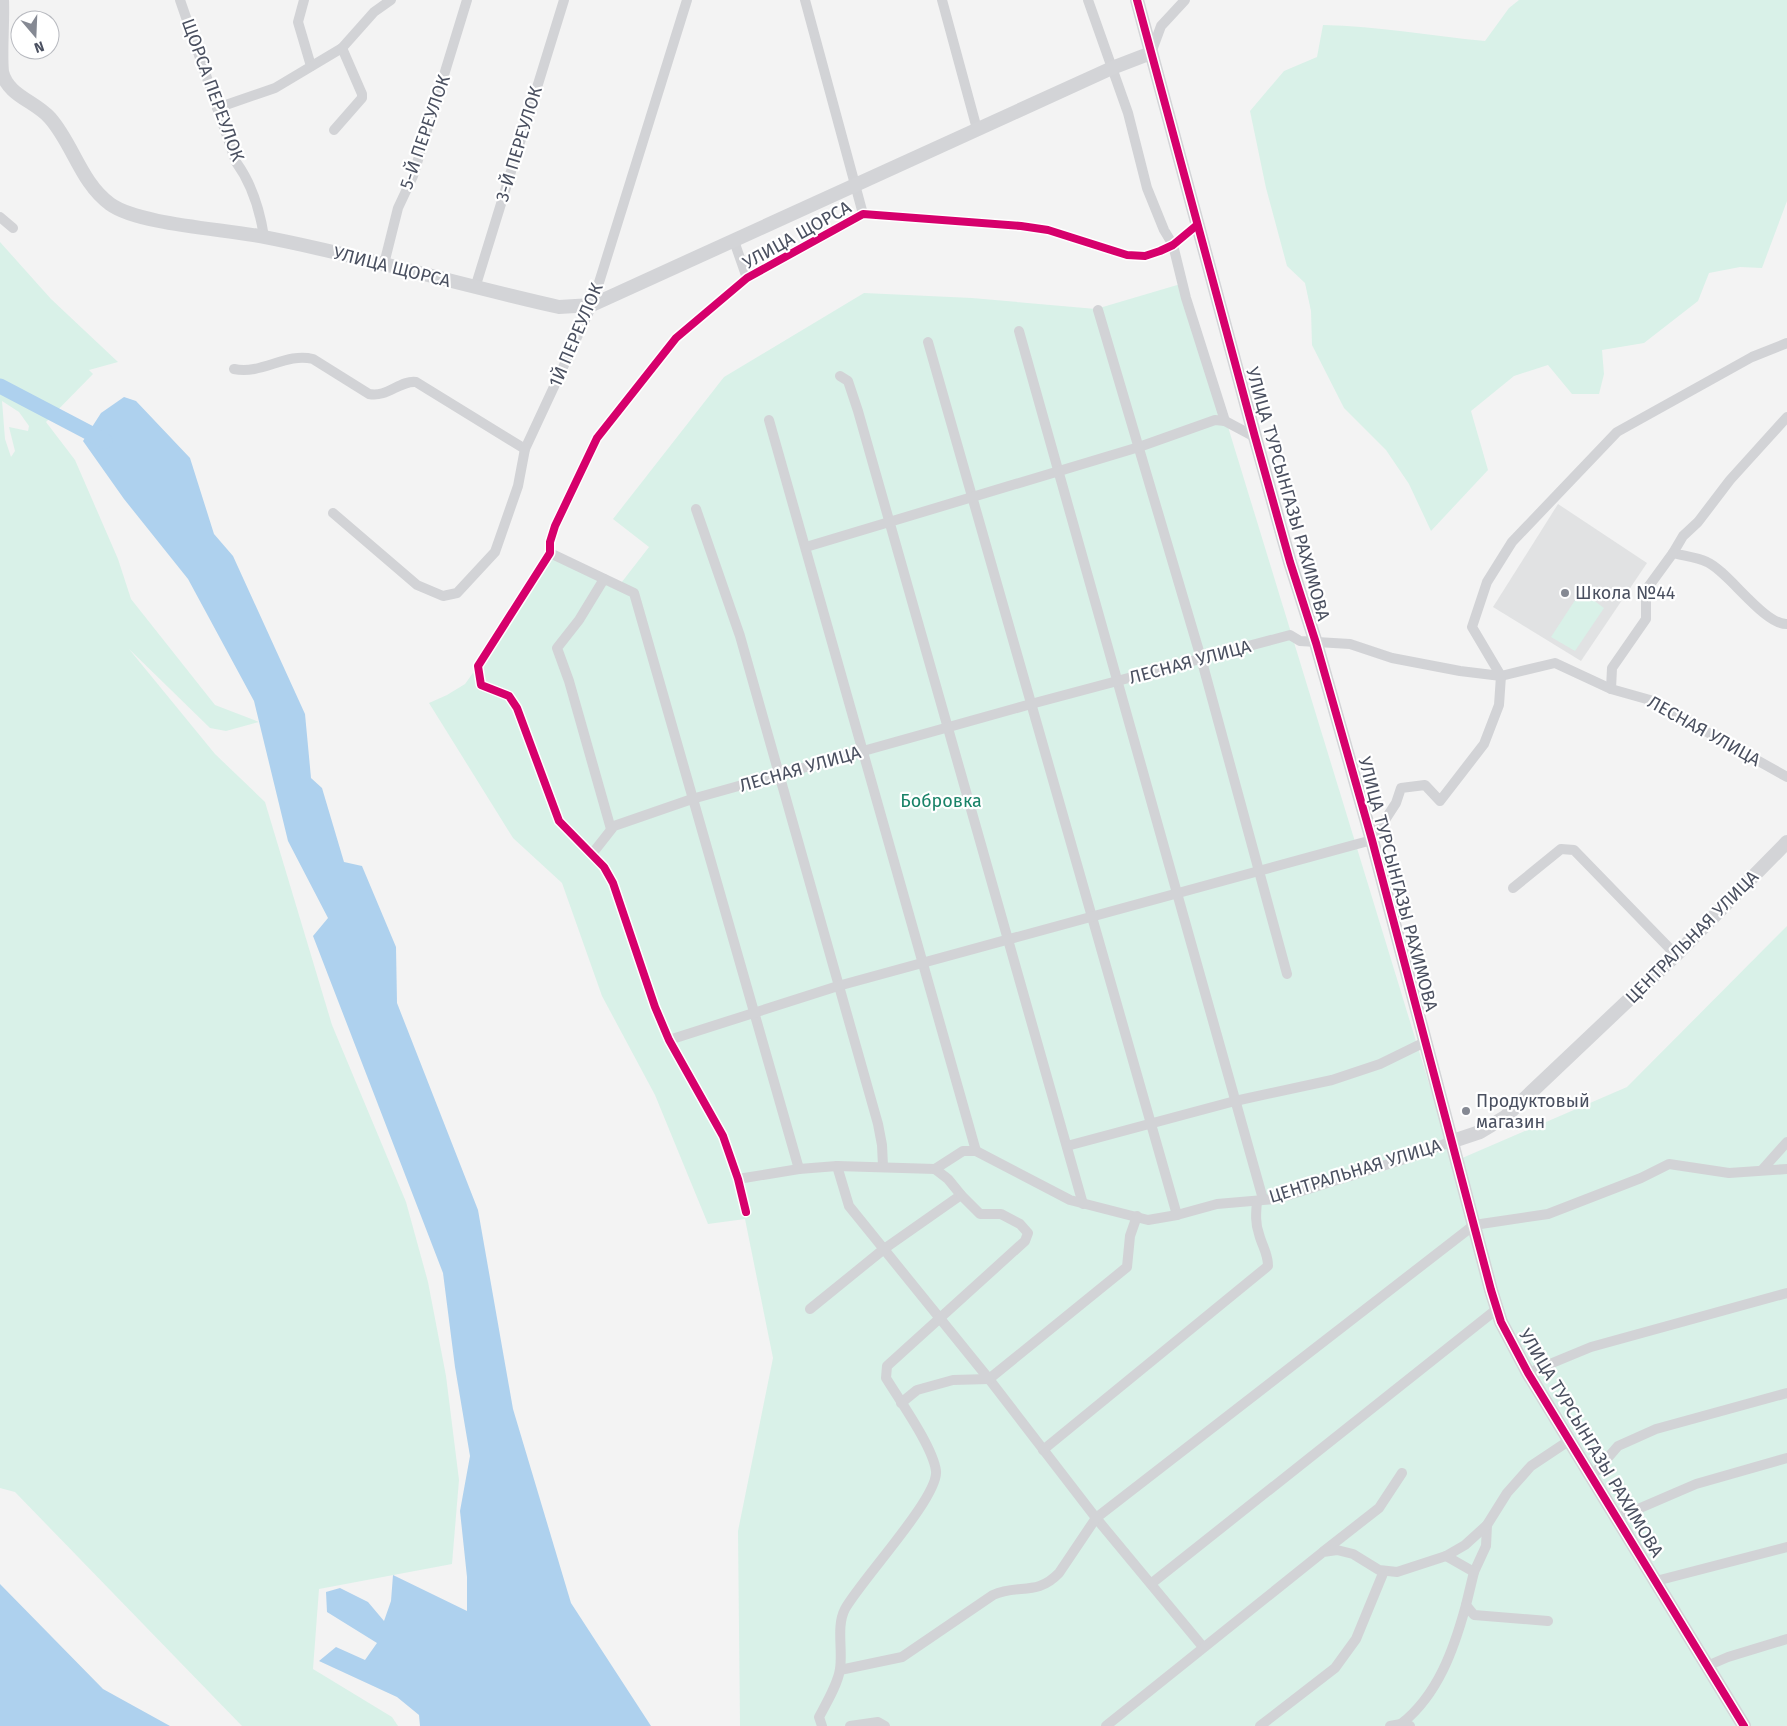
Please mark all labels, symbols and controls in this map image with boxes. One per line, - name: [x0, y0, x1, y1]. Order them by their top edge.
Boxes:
- north arrow: [10, 10, 60, 60]
- street label: ЩОРСА ПЕРЕУЛОК: [177, 15, 249, 165]
- text: N: [32, 37, 46, 56]
- street label: 5-Й ПЕРЕУЛОК: [395, 72, 455, 192]
- street label: 3-Й ПЕРЕУЛОК: [491, 83, 547, 204]
- street label: УЛИЦА ЩОРСА: [739, 196, 856, 274]
- street label: УЛИЦА ЩОРСА: [331, 242, 454, 292]
- street label: 1Й ПЕРЕУЛОК: [544, 279, 608, 390]
- street label: УЛИЦА ТУРСЫНГАЗЫ РАХИМОВА: [1241, 365, 1335, 624]
- place label: Школа №44: [1575, 582, 1676, 604]
- marker: Школа №44: [1559, 587, 1571, 599]
- street label: ЛЕСНАЯ УЛИЦА: [1127, 635, 1254, 689]
- street label: ЛЕСНАЯ УЛИЦА: [1644, 691, 1765, 771]
- street label: ЛЕСНАЯ УЛИЦА: [737, 741, 864, 797]
- street label: УЛИЦА ТУРСЫНГАЗЫ РАХИМОВА: [1353, 754, 1443, 1014]
- park label: Бобровка: [900, 790, 982, 812]
- street label: ЦЕНТРАЛЬНАЯ УЛИЦА: [1621, 865, 1764, 1008]
- place label: Продуктовый магазин: [1476, 1090, 1590, 1133]
- marker: Продуктовый магазин: [1460, 1105, 1472, 1117]
- street label: ЦЕНТРАЛЬНАЯ УЛИЦА: [1266, 1134, 1444, 1208]
- street label: УЛИЦА ТУРСЫНГАЗЫ РАХИМОВА: [1514, 1325, 1668, 1562]

